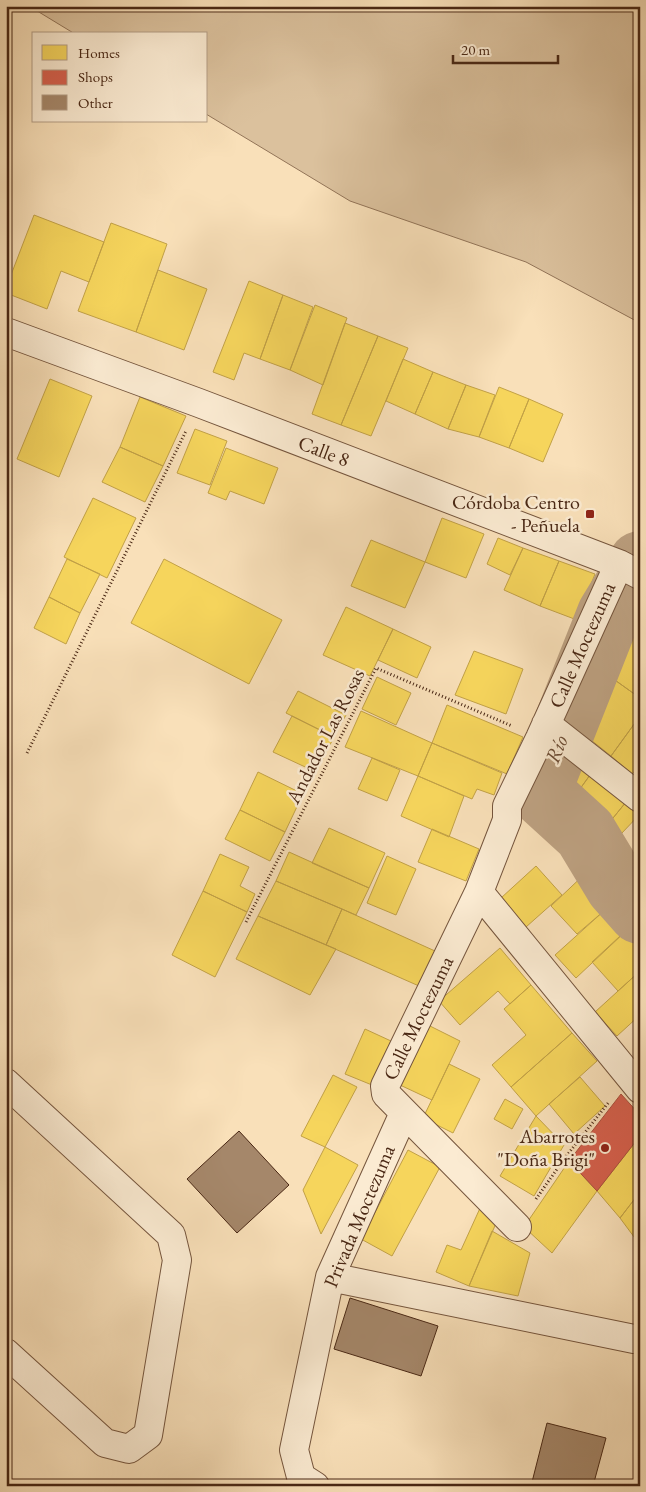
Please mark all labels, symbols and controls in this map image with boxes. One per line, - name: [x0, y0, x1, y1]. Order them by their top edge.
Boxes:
- legend: [32, 32, 208, 122]
- scale bar: [453, 32, 558, 64]
- text: 20 m: [461, 40, 490, 59]
- text: Homes: [78, 43, 120, 62]
- text: Shops: [78, 67, 113, 86]
- text: Other: [78, 93, 113, 112]
- street label: Calle 8: [295, 429, 353, 473]
- place label: Córdoba Centro - Peñuela: [452, 489, 580, 538]
- marker: Córdoba Centro - Peñuela: [584, 508, 596, 520]
- street label: Calle Moctezuma: [543, 578, 621, 712]
- street label: Andador Las Rosas: [279, 664, 370, 809]
- water label: Río: [538, 731, 574, 767]
- street label: Calle Moctezuma: [377, 952, 459, 1084]
- place label: Abarrotes "Doña Brigi": [497, 1123, 595, 1172]
- street label: Privada Moctezuma: [317, 1141, 401, 1291]
- marker: Abarrotes "Doña Brigi": [599, 1142, 611, 1154]

